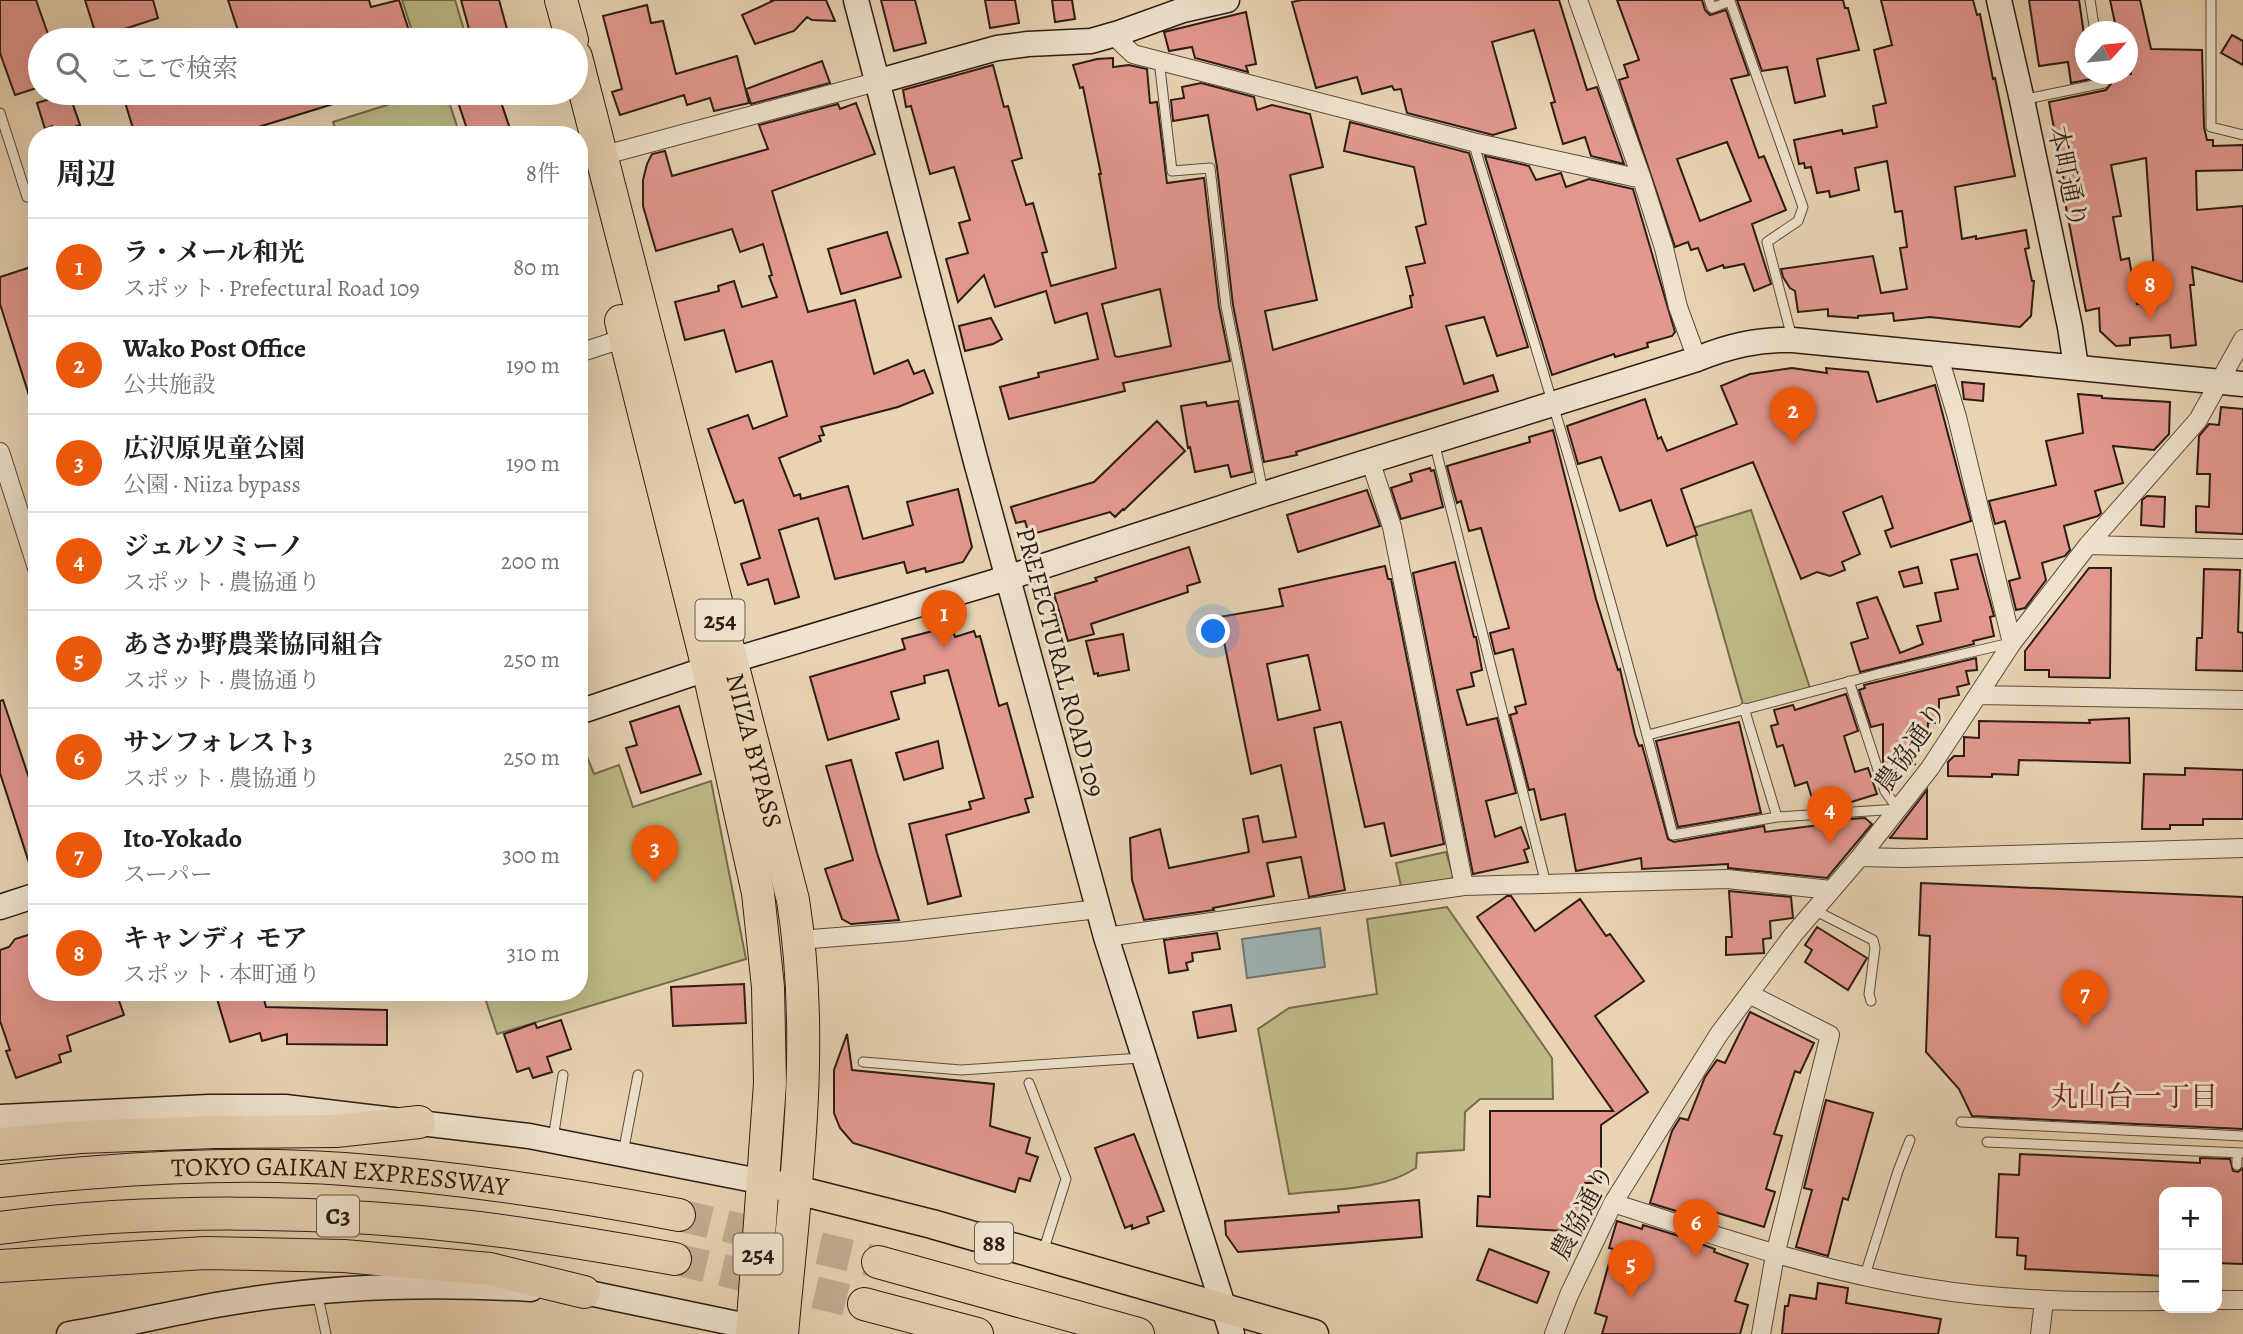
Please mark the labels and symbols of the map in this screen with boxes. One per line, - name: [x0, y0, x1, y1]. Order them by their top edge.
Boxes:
- north arrow: [2075, 21, 2138, 84]
- street label: 本町通り: [2040, 123, 2095, 232]
- pin: 8: [2127, 261, 2173, 319]
- pin: 2: [1770, 387, 1816, 445]
- street label: PREFECTURAL ROAD 109: [1008, 523, 1113, 801]
- pin: 1: [921, 590, 967, 648]
- road number: 254: [696, 600, 744, 640]
- your location: [1196, 614, 1230, 648]
- street label: NIIZA BYPASS: [717, 669, 791, 832]
- street label: 農協通り: [1866, 695, 1955, 800]
- pin: 4: [1807, 786, 1853, 844]
- pin: 3: [632, 825, 678, 883]
- pin: 7: [2062, 970, 2108, 1028]
- district label: 丸山台一丁目: [2050, 1078, 2218, 1116]
- street label: TOKYO GAIKAN EXPRESSWAY: [170, 1149, 512, 1205]
- street label: 農協通り: [1543, 1158, 1622, 1266]
- road number: C3: [317, 1196, 359, 1236]
- pin: 6: [1673, 1199, 1719, 1257]
- road number: 88: [975, 1223, 1013, 1264]
- road number: 254: [734, 1234, 782, 1274]
- pin: 5: [1608, 1240, 1654, 1298]

